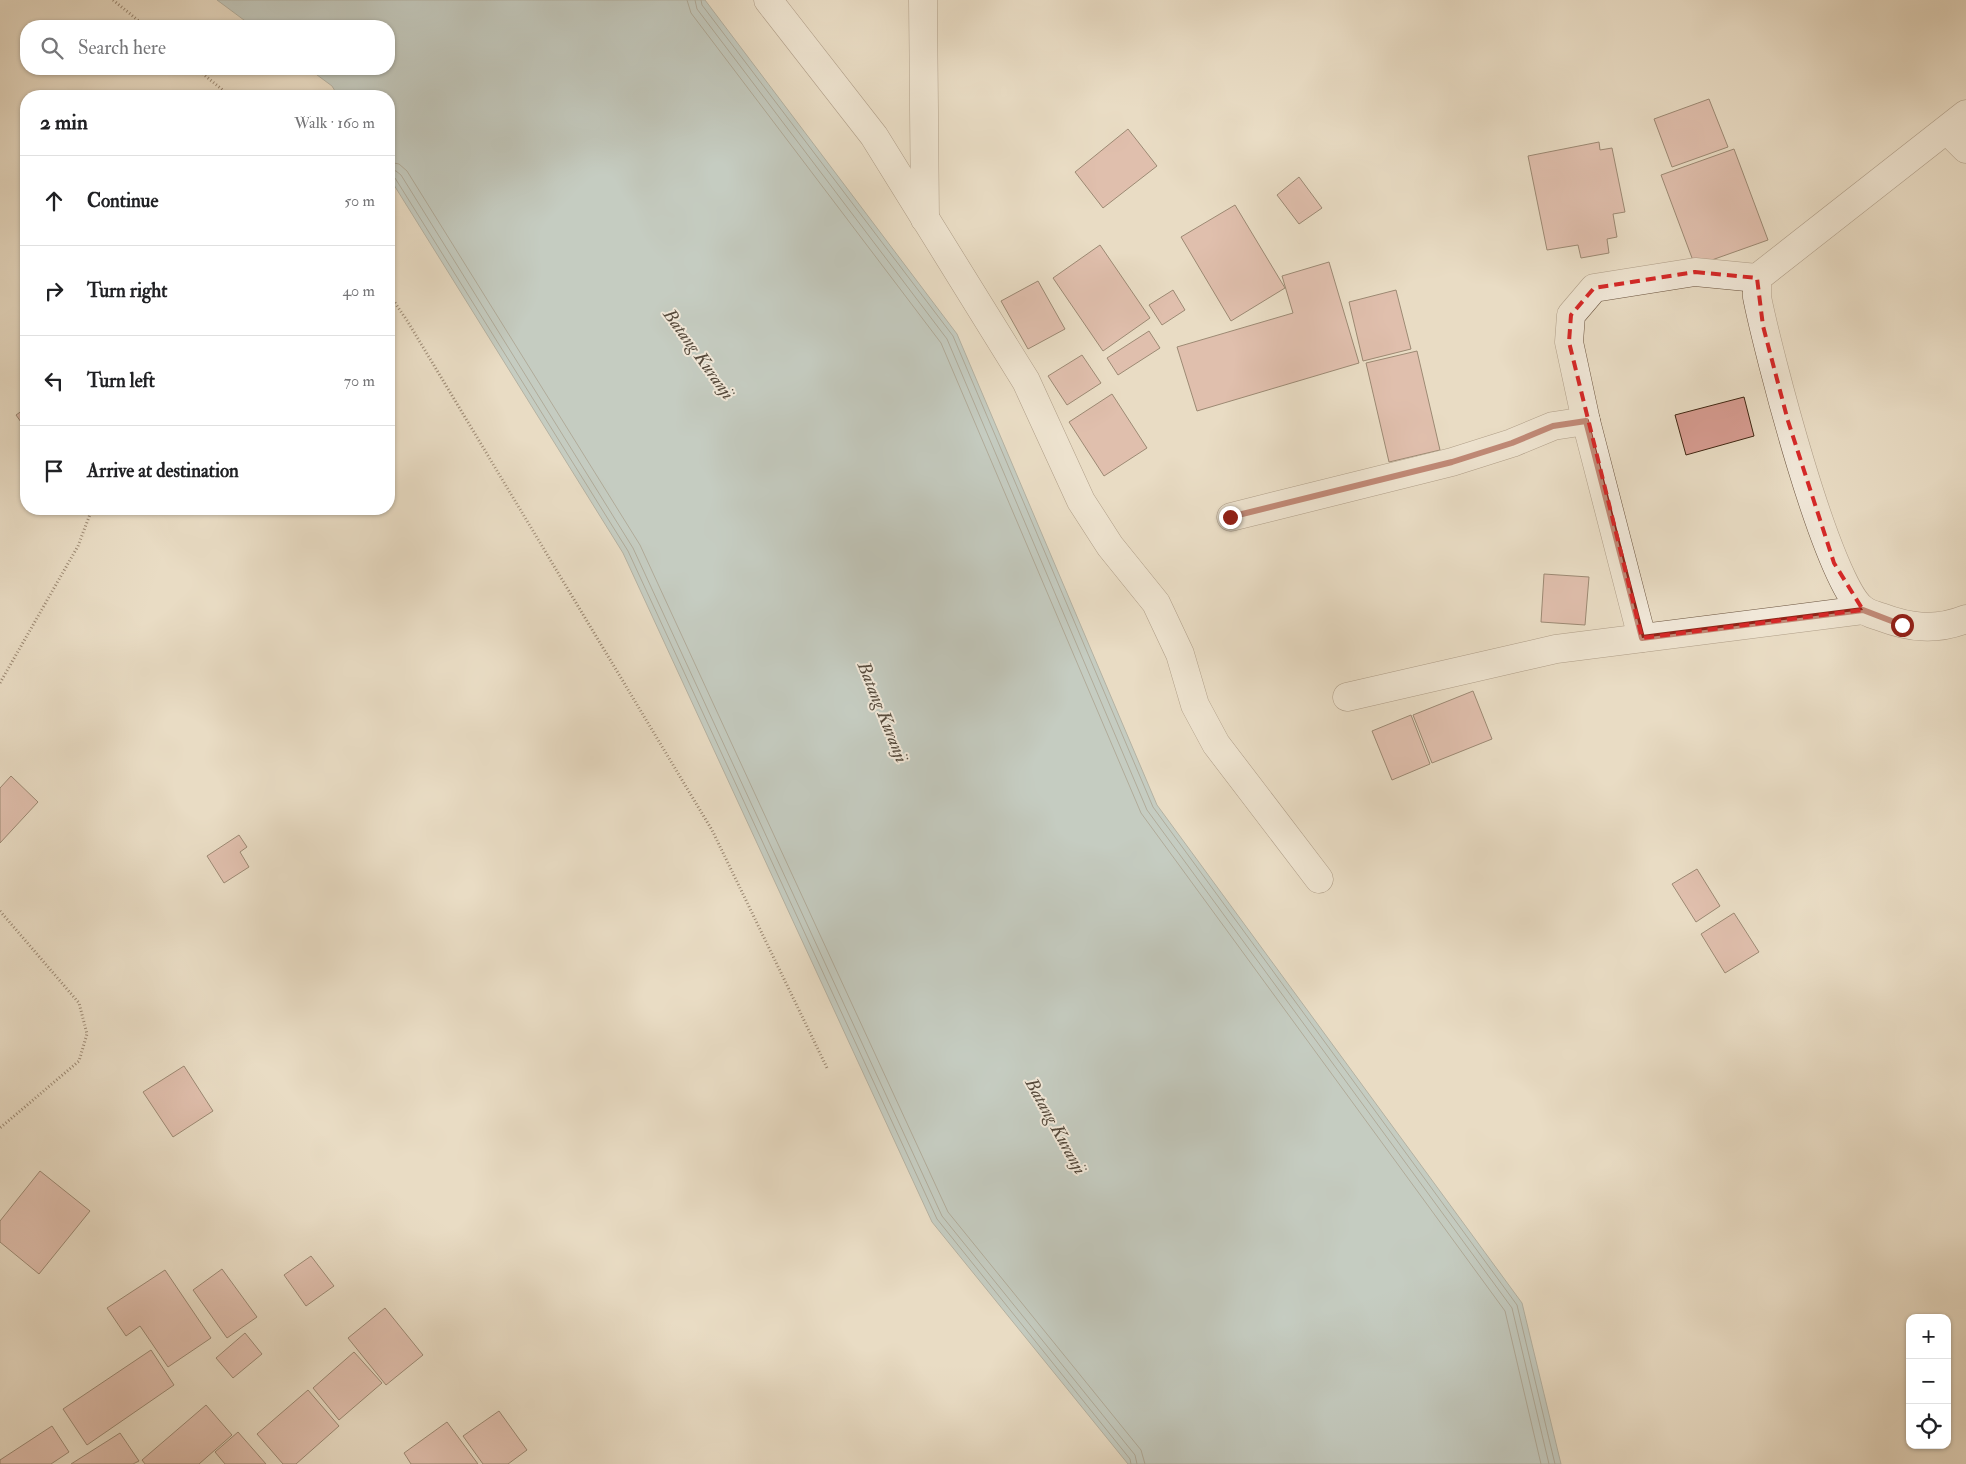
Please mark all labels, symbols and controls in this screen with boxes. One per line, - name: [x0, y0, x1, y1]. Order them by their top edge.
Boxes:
- search box: [20, 20, 395, 75]
- icon: search: [38, 34, 66, 62]
- text: Search here: [78, 36, 166, 60]
- text: 2 min: [40, 109, 88, 136]
- text: Walk · 160 m: [294, 113, 375, 133]
- icon: ahead: [40, 187, 68, 215]
- text: Continue: [87, 189, 158, 213]
- text: 50 m: [344, 191, 375, 211]
- icon: right: [40, 277, 68, 305]
- text: Turn right: [87, 279, 167, 303]
- text: 40 m: [342, 281, 375, 301]
- water label: Batang Kuranji: [657, 304, 739, 404]
- icon: left: [40, 367, 68, 395]
- text: Turn left: [87, 369, 155, 393]
- text: 70 m: [344, 371, 375, 391]
- icon: arrive: [40, 457, 68, 485]
- text: Arrive at destination: [87, 459, 239, 483]
- route end: [1219, 506, 1242, 529]
- route start: [1891, 614, 1914, 637]
- water label: Batang Kuranji: [852, 657, 913, 766]
- water label: Batang Kuranji: [1019, 1073, 1092, 1179]
- map controls: [1906, 1314, 1951, 1449]
- button: +: [1906, 1314, 1951, 1359]
- button: −: [1906, 1359, 1951, 1404]
- button: locate: [1906, 1404, 1951, 1449]

